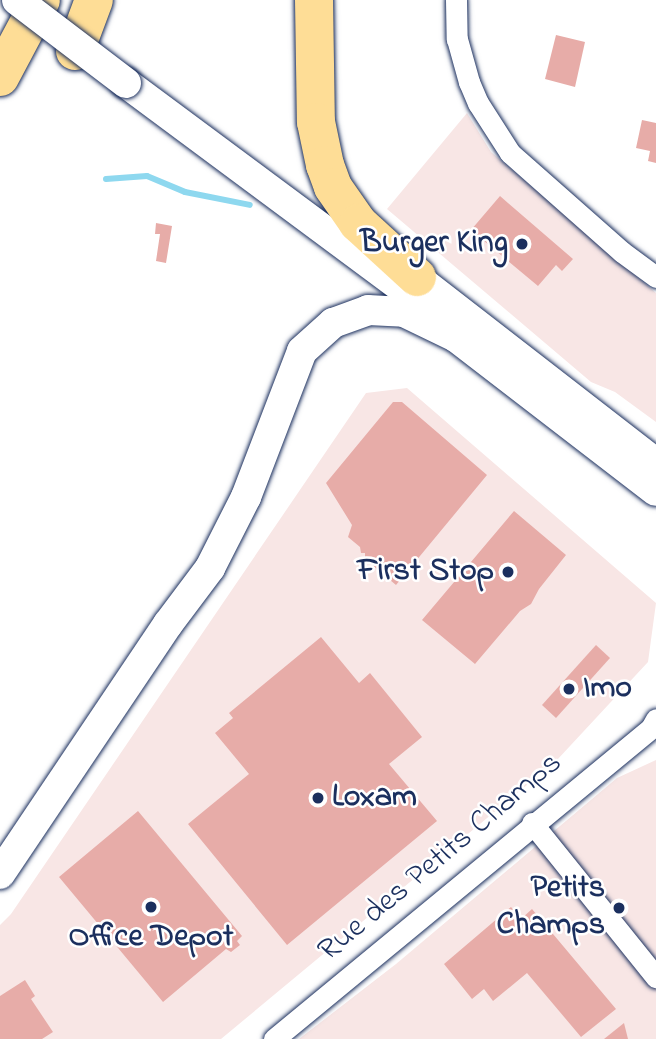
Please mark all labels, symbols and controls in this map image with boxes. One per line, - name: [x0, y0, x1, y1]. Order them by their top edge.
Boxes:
- place label: Burger King: [360, 225, 508, 263]
- marker: Burger King: [514, 236, 530, 252]
- place label: First Stop: [357, 553, 494, 591]
- marker: First Stop: [500, 564, 516, 580]
- place label: Imo: [583, 670, 632, 708]
- marker: Imo: [561, 681, 577, 697]
- street label: Rue des Petits Champs: [311, 745, 571, 971]
- place label: Loxam: [332, 779, 417, 817]
- marker: Loxam: [310, 790, 326, 806]
- place label: Petits Champs: [496, 871, 605, 946]
- marker: Office Depot: [143, 899, 159, 915]
- marker: Petits Champs: [611, 900, 627, 916]
- place label: Office Depot: [69, 919, 233, 957]

